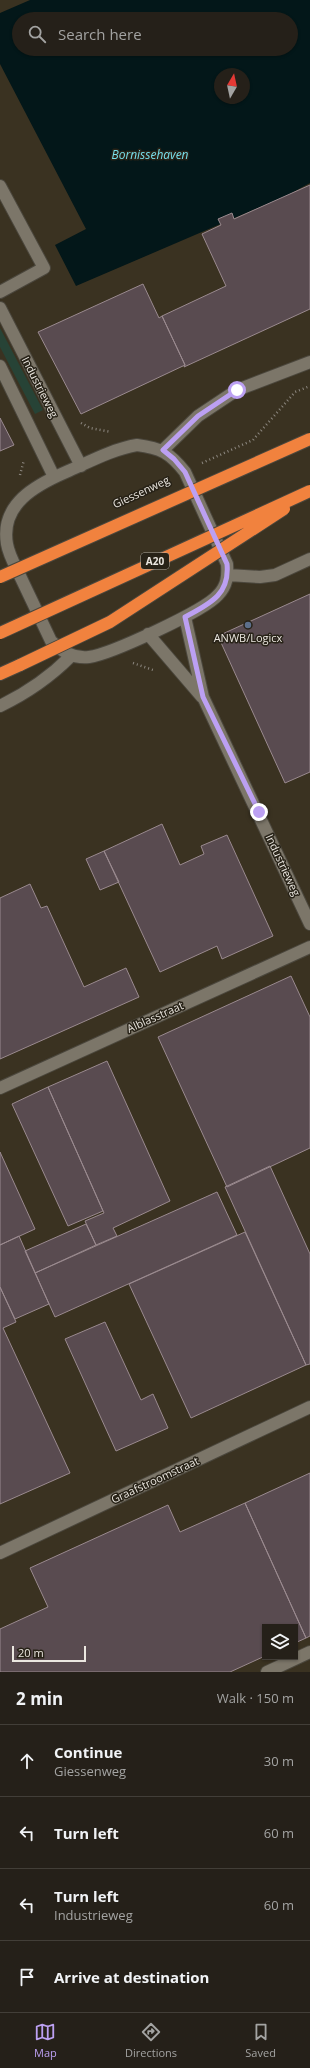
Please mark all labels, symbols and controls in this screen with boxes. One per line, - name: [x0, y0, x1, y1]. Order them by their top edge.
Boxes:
- search box: [12, 12, 298, 56]
- icon: search: [26, 23, 48, 45]
- text: Search here: [58, 24, 142, 44]
- north arrow: [214, 68, 250, 104]
- water label: Bornissehaven: [111, 146, 189, 163]
- street label: Industrieweg: [19, 354, 62, 420]
- route start: [228, 381, 246, 399]
- street label: Giessenweg: [110, 472, 172, 511]
- road number: A20: [141, 553, 169, 569]
- marker: ANWB/Logicx: [243, 620, 253, 630]
- place label: ANWB/Logicx: [214, 630, 283, 645]
- route end: [250, 803, 268, 821]
- street label: Industrieweg: [263, 831, 304, 898]
- street label: Alblasstraat: [124, 997, 186, 1036]
- street label: Graafstroomstraat: [108, 1453, 201, 1506]
- map controls: [262, 1624, 298, 1660]
- button: layers: [262, 1624, 298, 1660]
- scale bar: [12, 1644, 86, 1663]
- text: 20 m: [18, 1645, 44, 1660]
- text: 2 min: [16, 1687, 63, 1710]
- text: Walk · 150 m: [217, 1689, 294, 1707]
- text: Continue: [54, 1742, 122, 1762]
- icon: ahead: [16, 1750, 38, 1772]
- text: 30 m: [264, 1752, 294, 1770]
- text: Giessenweg: [54, 1762, 126, 1780]
- icon: left: [16, 1822, 38, 1844]
- text: Turn left: [54, 1823, 119, 1843]
- text: 60 m: [264, 1824, 294, 1842]
- text: Turn left: [54, 1886, 119, 1906]
- icon: left: [16, 1894, 38, 1916]
- text: 60 m: [264, 1896, 294, 1914]
- text: Industrieweg: [54, 1906, 133, 1924]
- icon: arrive: [16, 1966, 38, 1988]
- text: Arrive at destination: [54, 1967, 209, 1987]
- tab: Map: [34, 2021, 57, 2060]
- tab: Directions: [125, 2021, 177, 2060]
- tab: Saved: [245, 2021, 276, 2060]

